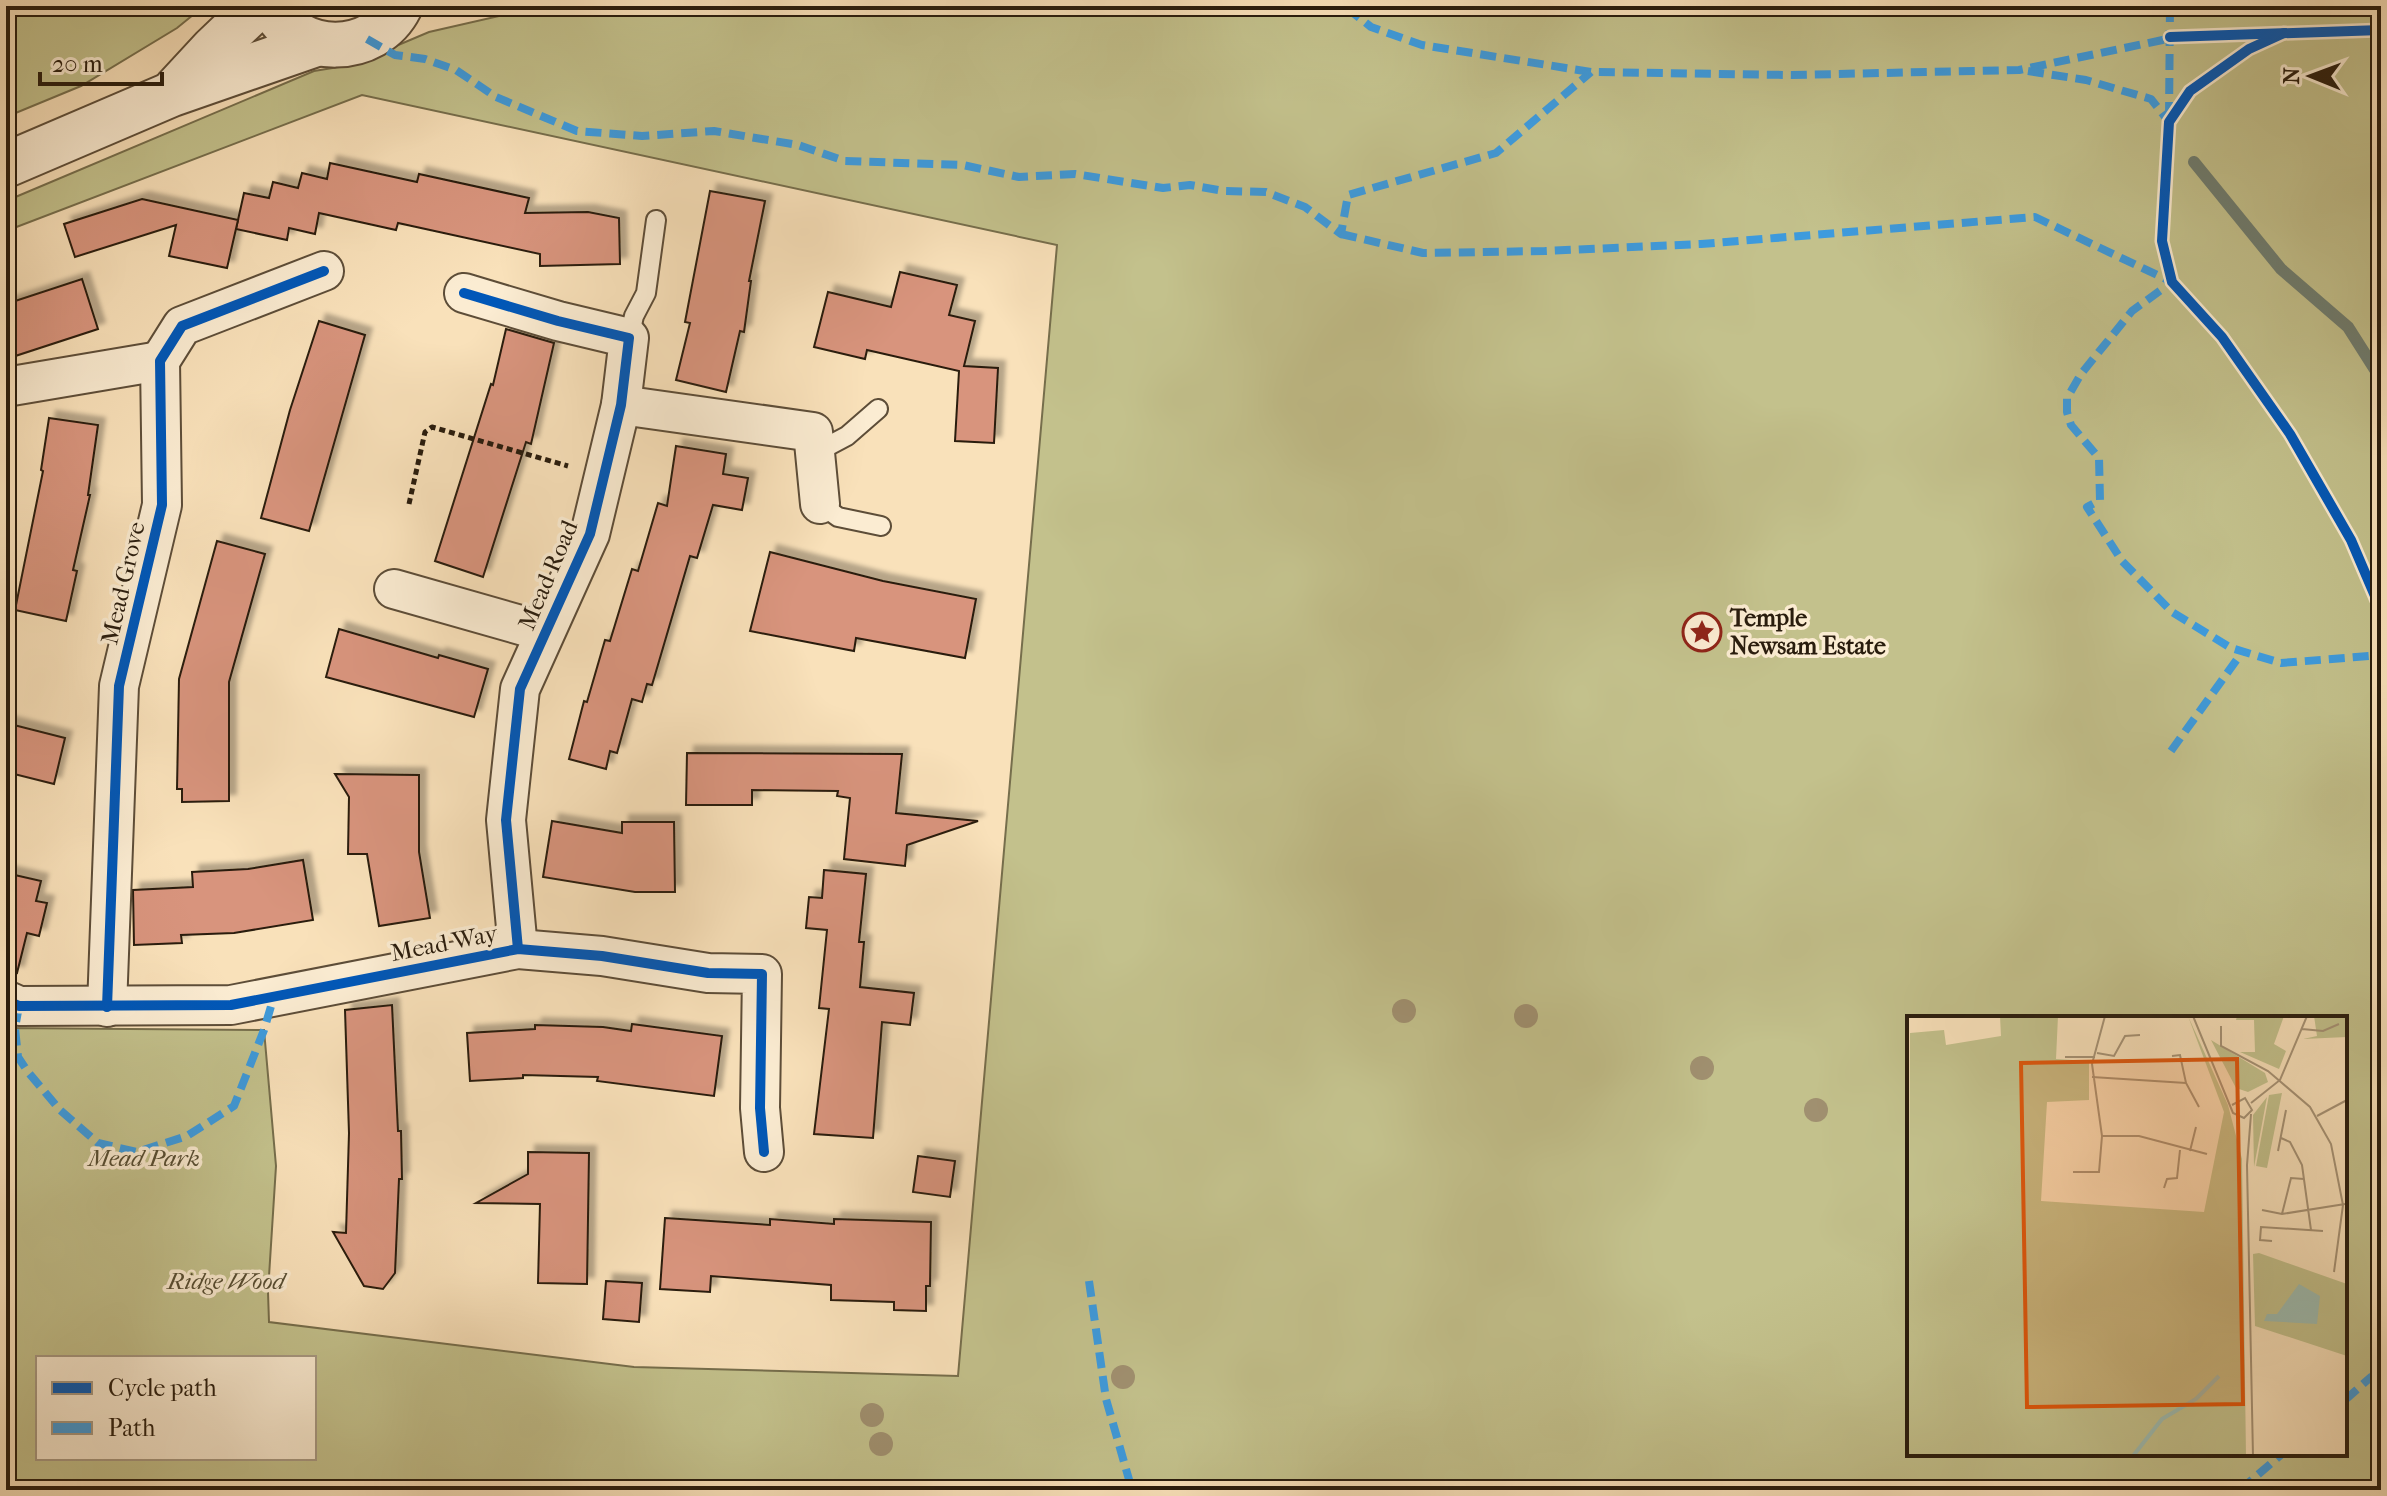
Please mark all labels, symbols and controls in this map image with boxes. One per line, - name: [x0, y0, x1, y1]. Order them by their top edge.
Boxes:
- scale bar: [40, 36, 162, 86]
- north arrow: [2271, 36, 2351, 116]
- text: 20 m: [52, 50, 103, 78]
- text: N: [2279, 67, 2305, 84]
- street label: Mead Road: [512, 515, 584, 634]
- street label: Mead Grove: [95, 519, 151, 647]
- place label: Temple Newsam Estate: [1729, 604, 1886, 660]
- place icon: Temple Newsam Estate: [1681, 611, 1723, 653]
- street label: Mead Way: [388, 919, 501, 967]
- inset map: [1907, 1016, 2347, 1456]
- park label: Mead Park: [86, 1144, 200, 1172]
- park label: Ridge Wood: [165, 1267, 288, 1295]
- legend: [36, 1356, 316, 1460]
- text: Cycle path: [108, 1374, 217, 1402]
- text: Path: [108, 1414, 156, 1442]

